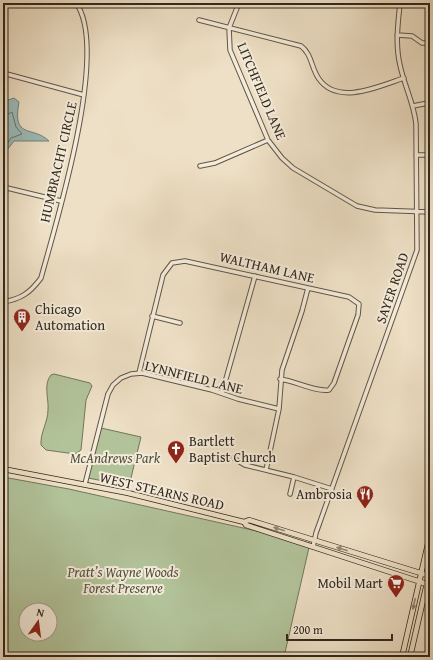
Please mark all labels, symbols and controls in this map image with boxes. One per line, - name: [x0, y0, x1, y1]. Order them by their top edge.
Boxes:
- street label: LITCHFIELD LANE: [232, 39, 292, 143]
- street label: HUMBRACHT CIRCLE: [34, 100, 82, 224]
- street label: WALTHAM LANE: [218, 246, 316, 288]
- street label: SAYER ROAD: [371, 250, 413, 326]
- place label: Chicago Automation: [35, 299, 105, 335]
- building icon: Chicago Automation: [12, 307, 32, 332]
- street label: LYNNFIELD LANE: [143, 355, 245, 399]
- place label: Bartlett Baptist Church: [189, 431, 276, 467]
- church icon: Bartlett Baptist Church: [166, 439, 186, 464]
- park label: McAndrews Park: [70, 448, 161, 468]
- street label: WEST STEARNS ROAD: [98, 467, 226, 515]
- place label: Ambrosia: [296, 484, 352, 504]
- restaurant icon: Ambrosia: [355, 484, 375, 509]
- one-way arrow: [273, 526, 285, 532]
- one-way arrow: [335, 545, 347, 551]
- park label: Pratt’s Wayne Woods Forest Preserve: [67, 562, 178, 598]
- place label: Mobil Mart: [317, 573, 383, 593]
- supermarket icon: Mobil Mart: [386, 573, 406, 598]
- one-way arrow: [411, 598, 417, 610]
- north arrow: [18, 602, 58, 642]
- text: N: [35, 604, 47, 621]
- scale bar: [287, 616, 392, 642]
- text: 200 m: [293, 621, 323, 638]

